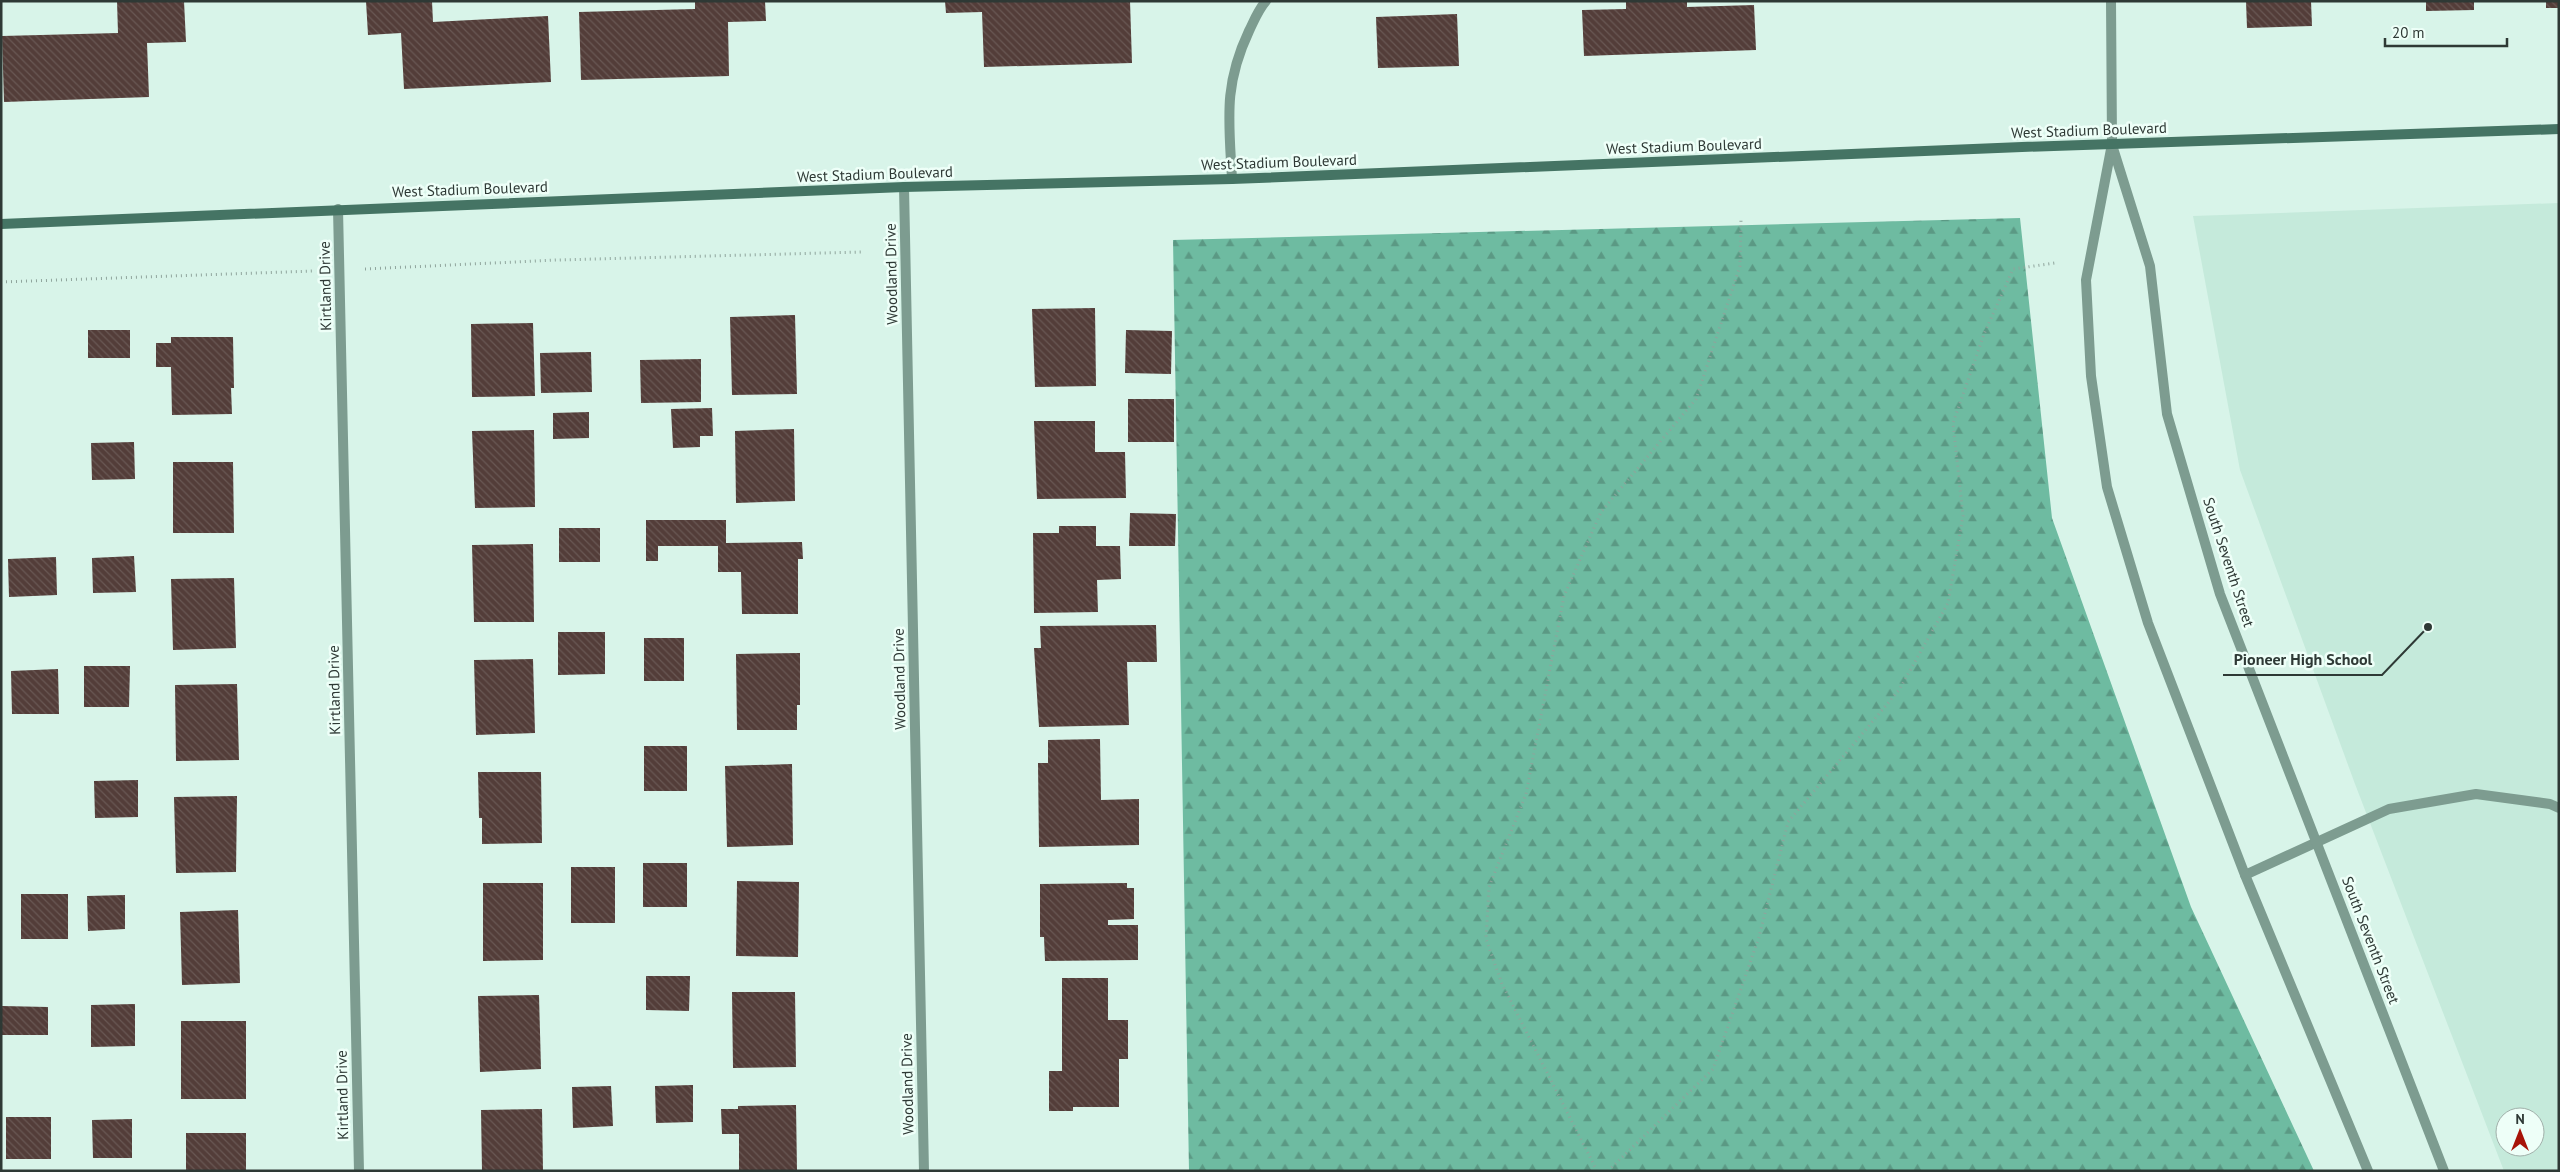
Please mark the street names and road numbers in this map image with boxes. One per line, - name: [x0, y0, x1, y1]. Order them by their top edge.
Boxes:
- street label: West Stadium Boulevard: [2011, 118, 2167, 142]
- street label: West Stadium Boulevard: [1606, 134, 1762, 158]
- street label: West Stadium Boulevard: [1201, 150, 1357, 174]
- street label: West Stadium Boulevard: [797, 162, 953, 186]
- street label: West Stadium Boulevard: [392, 177, 548, 201]
- street label: Woodland Drive: [881, 223, 901, 325]
- street label: Kirtland Drive: [315, 241, 335, 331]
- street label: South Seventh Street: [2199, 495, 2259, 629]
- street label: Woodland Drive: [889, 628, 909, 730]
- street label: Kirtland Drive: [324, 645, 344, 735]
- street label: South Seventh Street: [2338, 874, 2404, 1006]
- street label: Woodland Drive: [897, 1033, 917, 1135]
- street label: Kirtland Drive: [332, 1050, 352, 1140]

